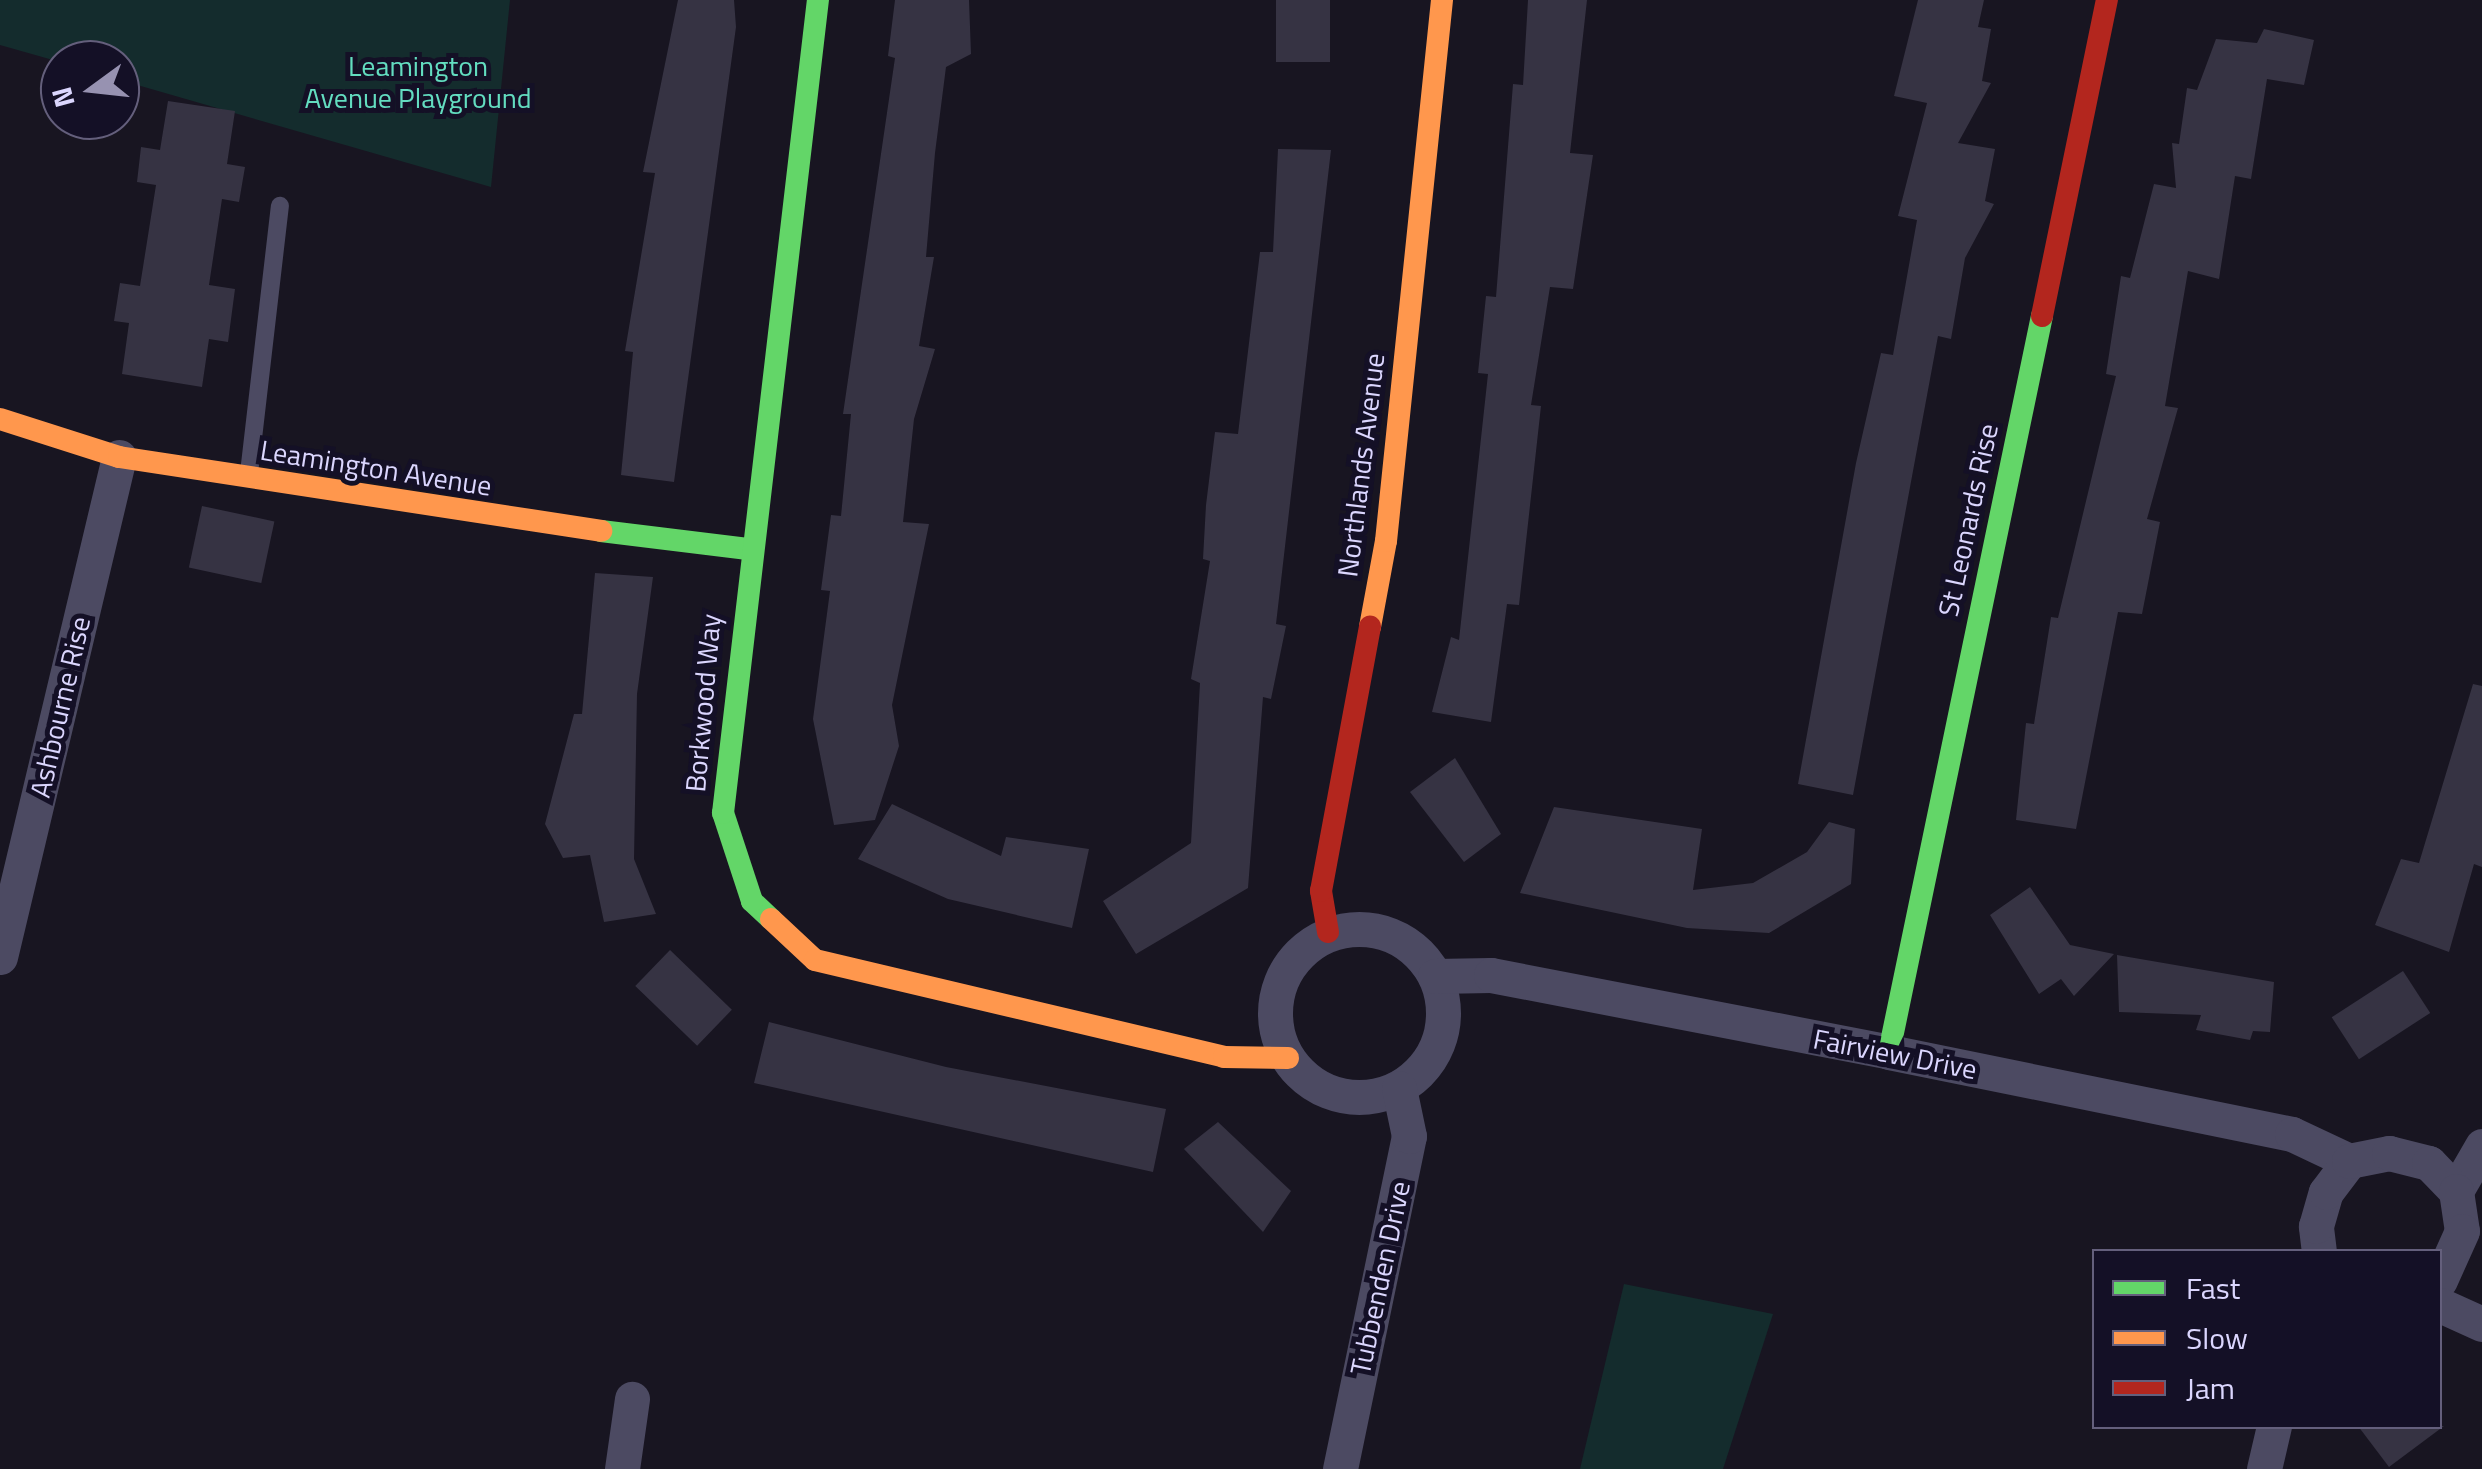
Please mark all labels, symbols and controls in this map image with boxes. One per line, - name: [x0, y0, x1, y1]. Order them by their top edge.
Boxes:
- north arrow: [40, 40, 140, 140]
- park label: Leamington Avenue Playground: [304, 49, 532, 115]
- text: N: [39, 82, 86, 112]
- street label: Northlands Avenue: [1331, 351, 1391, 579]
- street label: St Leonards Rise: [1931, 421, 2005, 619]
- street label: Leamington Avenue: [258, 433, 494, 503]
- street label: Ashbourne Rise: [23, 613, 97, 801]
- street label: Borkwood Way: [678, 613, 728, 793]
- street label: Fairview Drive: [1810, 1022, 1980, 1086]
- street label: Tubbenden Drive: [1343, 1178, 1417, 1378]
- legend: [2092, 1249, 2442, 1429]
- text: Fast: [2186, 1265, 2240, 1311]
- text: Slow: [2186, 1315, 2248, 1361]
- text: Jam: [2186, 1365, 2235, 1411]

